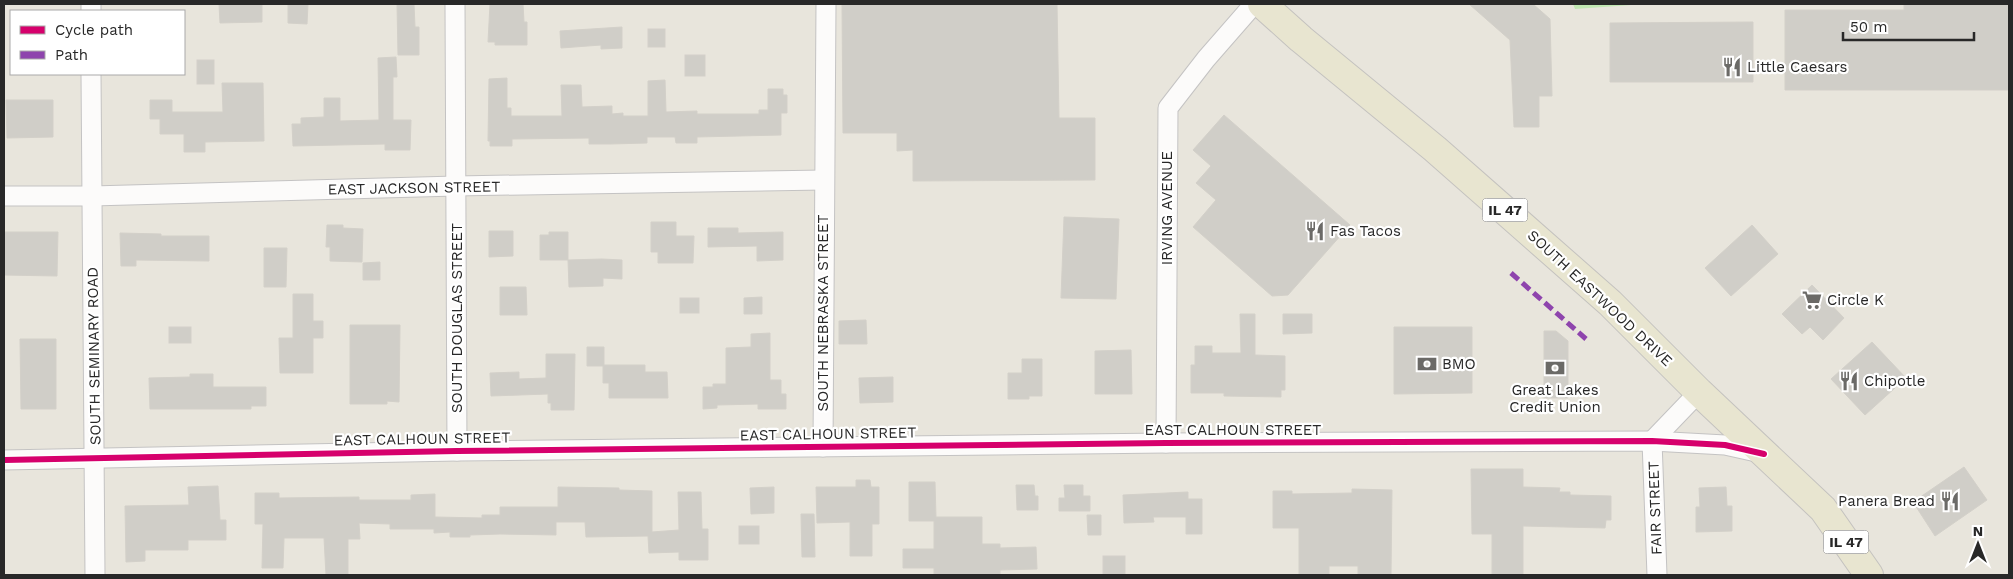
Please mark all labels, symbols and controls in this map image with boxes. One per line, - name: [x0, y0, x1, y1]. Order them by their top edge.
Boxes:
- legend: [10, 10, 185, 75]
- scale bar: [1843, 10, 1974, 42]
- text: 50 m: [1850, 18, 1887, 36]
- text: Cycle path: [55, 21, 133, 39]
- text: Path: [55, 46, 88, 64]
- restaurant icon: Little Caesars: [1721, 56, 1743, 78]
- place label: Little Caesars: [1747, 58, 1848, 76]
- street label: IRVING AVENUE: [1158, 151, 1176, 265]
- street label: EAST JACKSON STREET: [327, 177, 501, 199]
- road number: IL 47: [1482, 198, 1528, 222]
- street label: SOUTH NEBRASKA STREET: [814, 214, 832, 412]
- restaurant icon: Fas Tacos: [1304, 220, 1326, 242]
- place label: Fas Tacos: [1330, 222, 1401, 240]
- street label: SOUTH DOUGLAS STREET: [448, 223, 466, 413]
- street label: SOUTH EASTWOOD DRIVE: [1524, 226, 1676, 370]
- street label: SOUTH SEMINARY ROAD: [83, 267, 105, 445]
- supermarket icon: Circle K: [1801, 289, 1823, 311]
- place label: Circle K: [1827, 291, 1884, 309]
- bank icon: BMO: [1416, 353, 1438, 375]
- place label: BMO: [1442, 355, 1476, 373]
- bank icon: Great Lakes Credit Union: [1544, 357, 1566, 379]
- restaurant icon: Chipotle: [1838, 370, 1860, 392]
- place label: Chipotle: [1864, 372, 1925, 390]
- place label: Great Lakes Credit Union: [1509, 381, 1601, 416]
- street label: EAST CALHOUN STREET: [1145, 421, 1321, 439]
- street label: EAST CALHOUN STREET: [739, 423, 917, 445]
- street label: EAST CALHOUN STREET: [333, 428, 511, 450]
- street label: FAIR STREET: [1644, 461, 1666, 555]
- restaurant icon: Panera Bread: [1939, 490, 1961, 512]
- place label: Panera Bread: [1838, 492, 1935, 510]
- north arrow: [1953, 519, 2003, 569]
- text: N: [1973, 523, 1983, 539]
- road number: IL 47: [1824, 530, 1868, 554]

